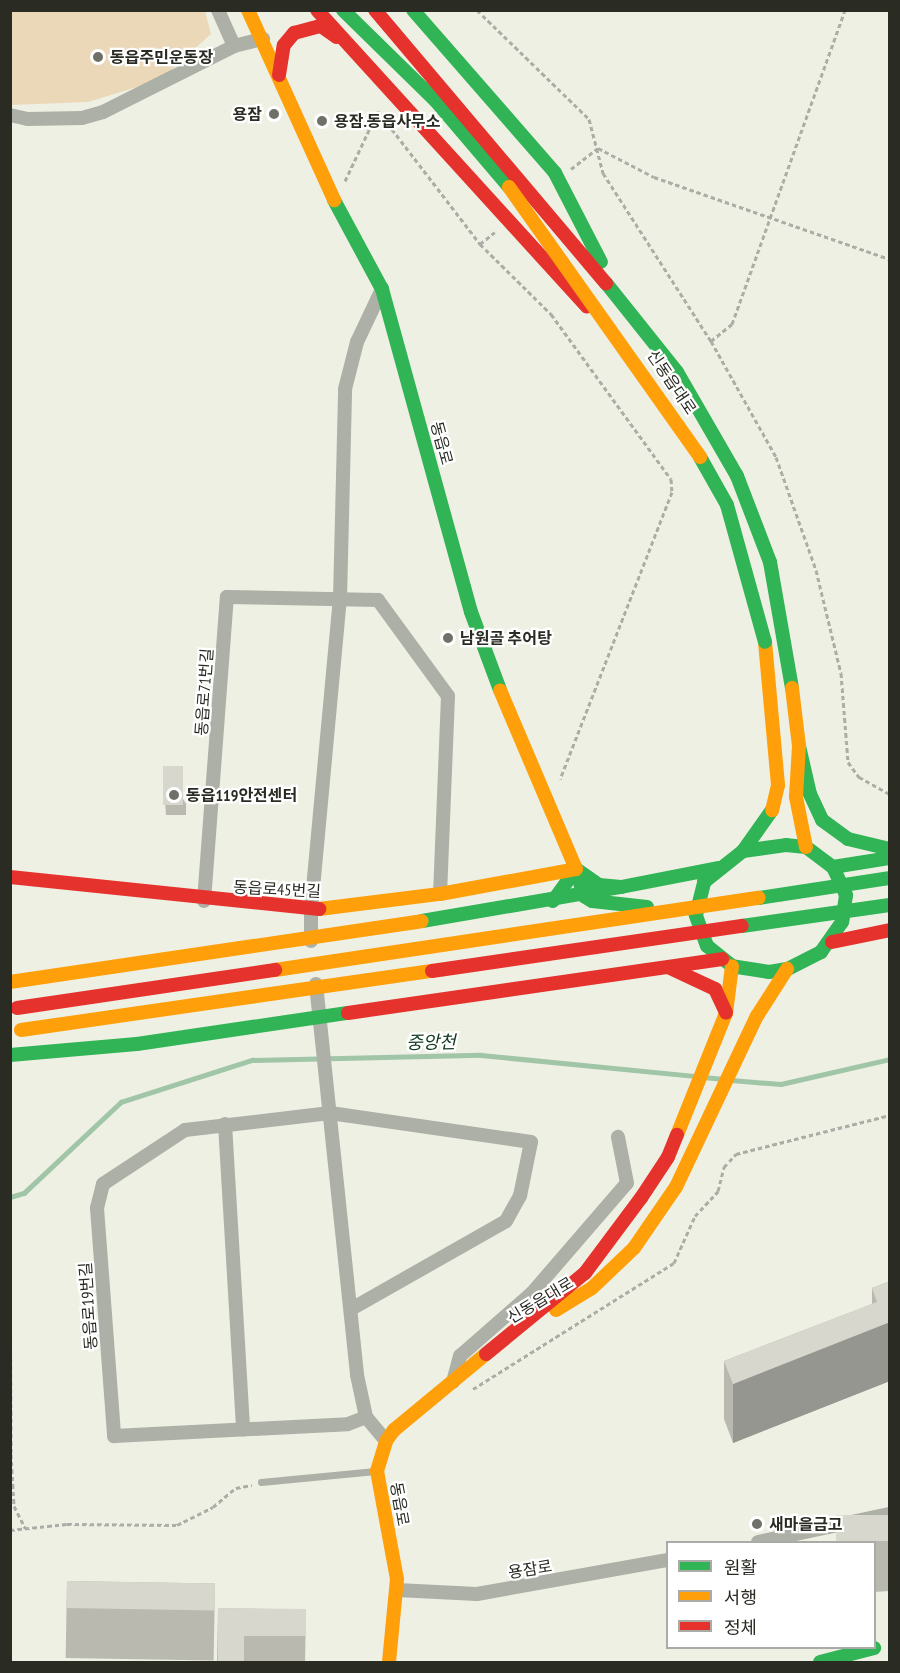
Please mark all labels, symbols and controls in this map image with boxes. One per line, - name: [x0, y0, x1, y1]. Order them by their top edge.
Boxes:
- place label: 동읍주민운동장: [110, 47, 213, 67]
- marker: 동읍주민운동장: [91, 50, 105, 64]
- place label: 용잠: [233, 104, 262, 124]
- marker: 용잠: [267, 107, 281, 121]
- place label: 용잠.동읍사무소: [334, 111, 440, 131]
- marker: 용잠.동읍사무소: [315, 114, 329, 128]
- street label: 신동읍대로: [643, 346, 701, 418]
- street label: 동읍로: [427, 419, 457, 467]
- place label: 남원골 추어탕: [460, 628, 552, 648]
- marker: 남원골 추어탕: [441, 631, 455, 645]
- street label: 동읍로71번길: [191, 647, 217, 737]
- place label: 동읍119안전센터: [186, 785, 297, 805]
- marker: 동읍119안전센터: [167, 788, 181, 802]
- street label: 동읍로45번길: [233, 877, 321, 901]
- water label: 중앙천: [406, 1032, 456, 1054]
- street label: 동읍로19번길: [75, 1261, 101, 1351]
- street label: 신동읍대로: [504, 1273, 576, 1327]
- street label: 동읍로: [387, 1481, 413, 1527]
- place label: 새마을금고: [769, 1514, 843, 1534]
- marker: 새마을금고: [750, 1517, 764, 1531]
- legend: [666, 1541, 876, 1649]
- street label: 용잠로: [507, 1556, 553, 1582]
- text: 원활: [724, 1556, 757, 1579]
- text: 서행: [724, 1586, 757, 1609]
- text: 정체: [724, 1616, 757, 1639]

